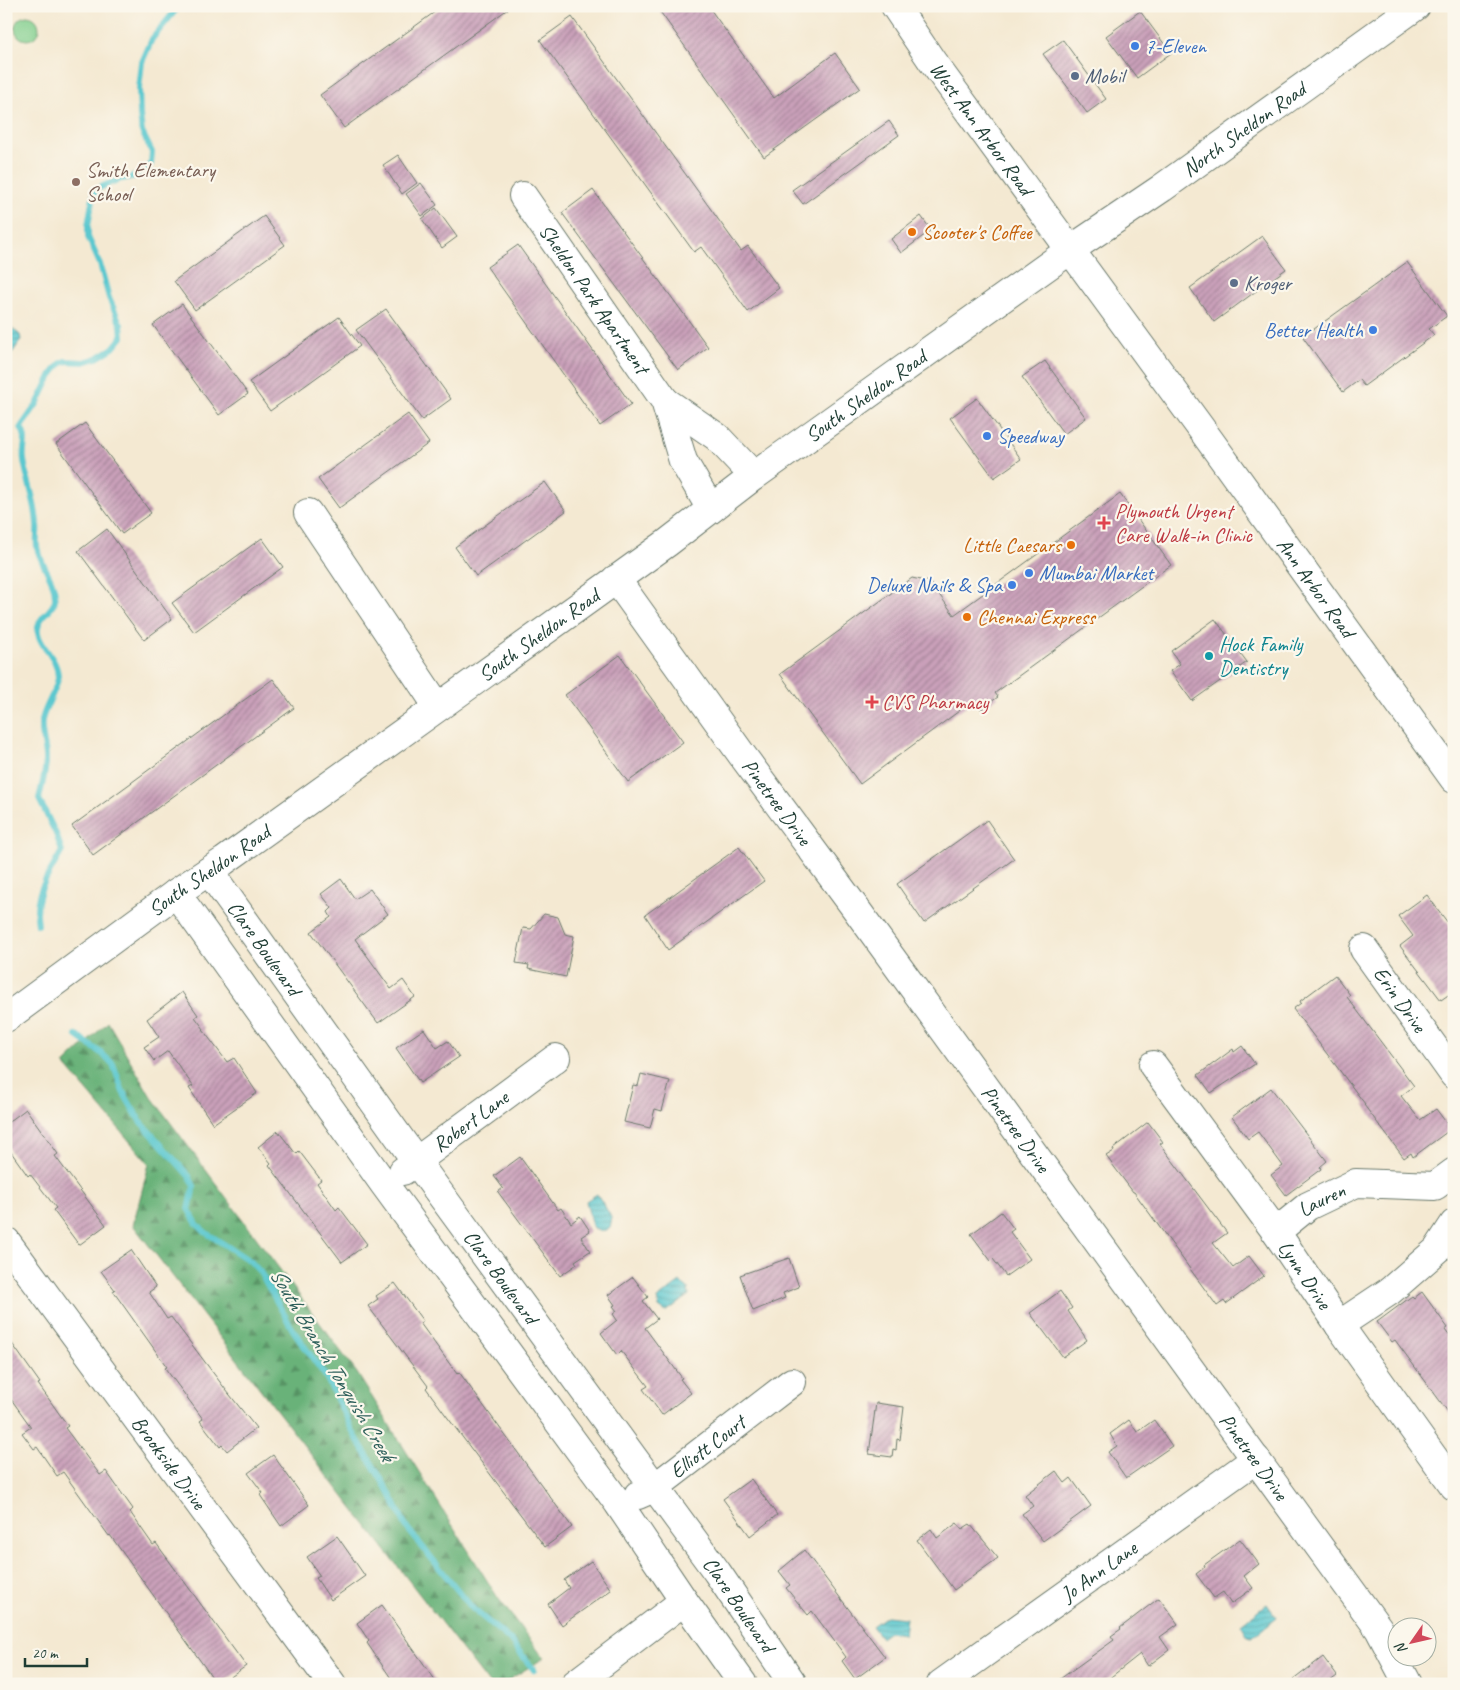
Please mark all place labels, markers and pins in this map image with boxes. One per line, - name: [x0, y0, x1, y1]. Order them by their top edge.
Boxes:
- place label: 7-Eleven: [1145, 33, 1208, 59]
- marker: 7-Eleven: [1129, 40, 1141, 52]
- place label: Mobil: [1085, 63, 1128, 89]
- marker: Mobil: [1069, 70, 1081, 82]
- place label: Smith Elementary School: [86, 157, 217, 207]
- marker: Smith Elementary School: [70, 176, 82, 188]
- place label: Scooter's Coffee: [922, 219, 1033, 245]
- marker: Scooter's Coffee: [906, 226, 918, 238]
- place label: Kroger: [1244, 270, 1293, 296]
- marker: Kroger: [1228, 277, 1240, 289]
- place label: Better Health: [1264, 317, 1363, 343]
- marker: Better Health: [1367, 324, 1379, 336]
- place label: Speedway: [997, 423, 1066, 449]
- marker: Speedway: [981, 430, 993, 442]
- place label: Plymouth Urgent Care Walk-in Clinic: [1115, 498, 1254, 548]
- marker: Plymouth Urgent Care Walk-in Clinic: [1097, 516, 1111, 530]
- place label: Little Caesars: [963, 532, 1063, 558]
- marker: Little Caesars: [1065, 539, 1077, 551]
- place label: Mumbai Market: [1039, 560, 1155, 586]
- marker: Mumbai Market: [1023, 567, 1035, 579]
- place label: Deluxe Nails & Spa: [866, 572, 1004, 598]
- marker: Deluxe Nails & Spa: [1006, 579, 1018, 591]
- place label: Chennai Express: [977, 604, 1097, 630]
- marker: Chennai Express: [961, 611, 973, 623]
- place label: Hock Family Dentistry: [1219, 631, 1304, 681]
- marker: Hock Family Dentistry: [1203, 650, 1215, 662]
- place label: CVS Pharmacy: [882, 689, 990, 715]
- marker: CVS Pharmacy: [866, 696, 878, 708]

